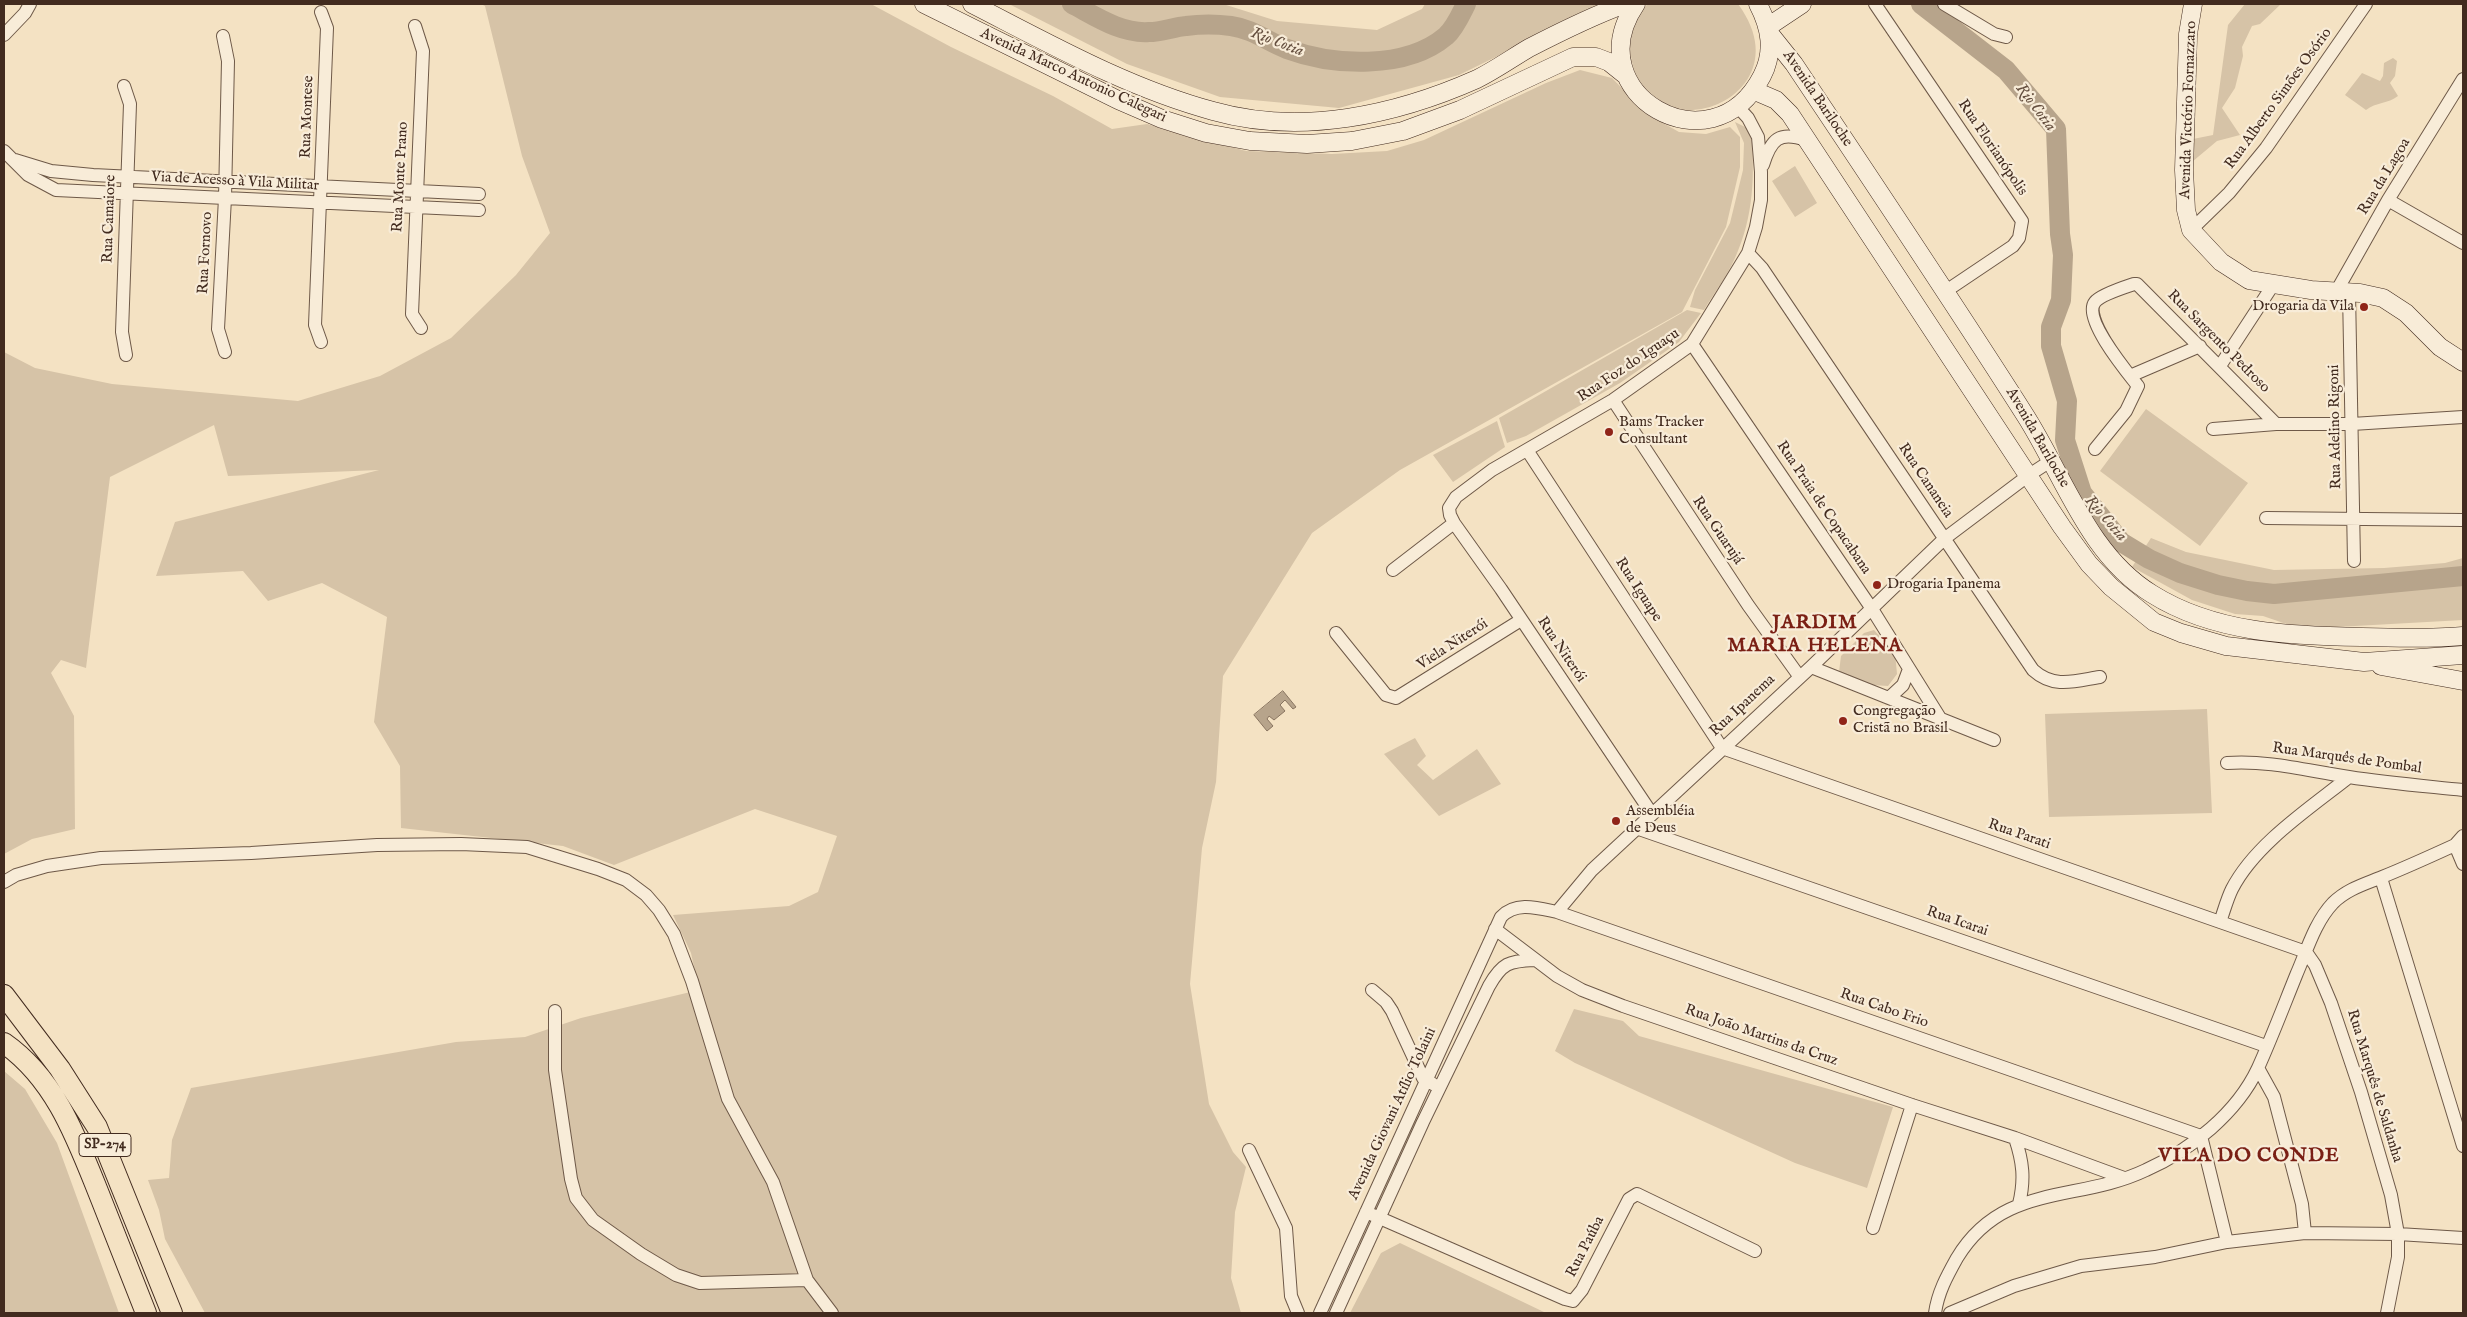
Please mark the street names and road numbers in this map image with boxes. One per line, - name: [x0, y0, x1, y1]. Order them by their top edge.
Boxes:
- street label: Avenida Victório Fornazzaro: [2177, 20, 2201, 200]
- street label: Avenida Marco Antonio Calegari: [977, 25, 1169, 127]
- street label: Rua Alberto Simões Osório: [2222, 25, 2336, 173]
- street label: Avenida Bariloche: [1778, 47, 1856, 151]
- street label: Rua Montese: [298, 75, 318, 159]
- street label: Rua Florianópolis: [1953, 97, 2031, 199]
- street label: Rua Monte Prano: [389, 121, 413, 233]
- street label: Rua da Lagoa: [2355, 135, 2415, 219]
- street label: Via de Acesso à Vila Militar: [151, 169, 319, 195]
- street label: Rua Camaiore: [99, 174, 121, 264]
- street label: Rua Fornovo: [195, 211, 217, 295]
- street label: Rua Sargento Pedroso: [2163, 287, 2273, 397]
- street label: Rua Foz do Iguaçu: [1575, 325, 1683, 407]
- street label: Rua Adelino Rigoni: [2326, 364, 2346, 490]
- street label: Avenida Bariloche: [2001, 385, 2073, 491]
- street label: Rua Praia de Copacabana: [1772, 438, 1874, 578]
- street label: Rua Cananeia: [1894, 440, 1956, 522]
- street label: Rua Guarujá: [1688, 493, 1746, 569]
- street label: Rua Iguape: [1611, 555, 1665, 625]
- street label: Rua Niterói: [1532, 614, 1590, 686]
- street label: Viela Niterói: [1414, 615, 1492, 675]
- street label: Rua Ipanema: [1707, 671, 1779, 741]
- street label: Rua Marquês de Pombal: [2271, 740, 2423, 778]
- street label: Rua Parati: [1985, 816, 2053, 854]
- street label: Rua Icarai: [1924, 903, 1990, 941]
- street label: Rua Cabo Frio: [1837, 985, 1931, 1033]
- street label: Rua João Martins da Cruz: [1682, 1001, 1840, 1071]
- street label: Rua Marquês de Saldanha: [2342, 1007, 2406, 1165]
- street label: Avenida Giovani Atílio Tolaini: [1345, 1025, 1441, 1203]
- road number: SP-274: [79, 1134, 131, 1156]
- street label: Rua Paúba: [1563, 1213, 1609, 1281]

